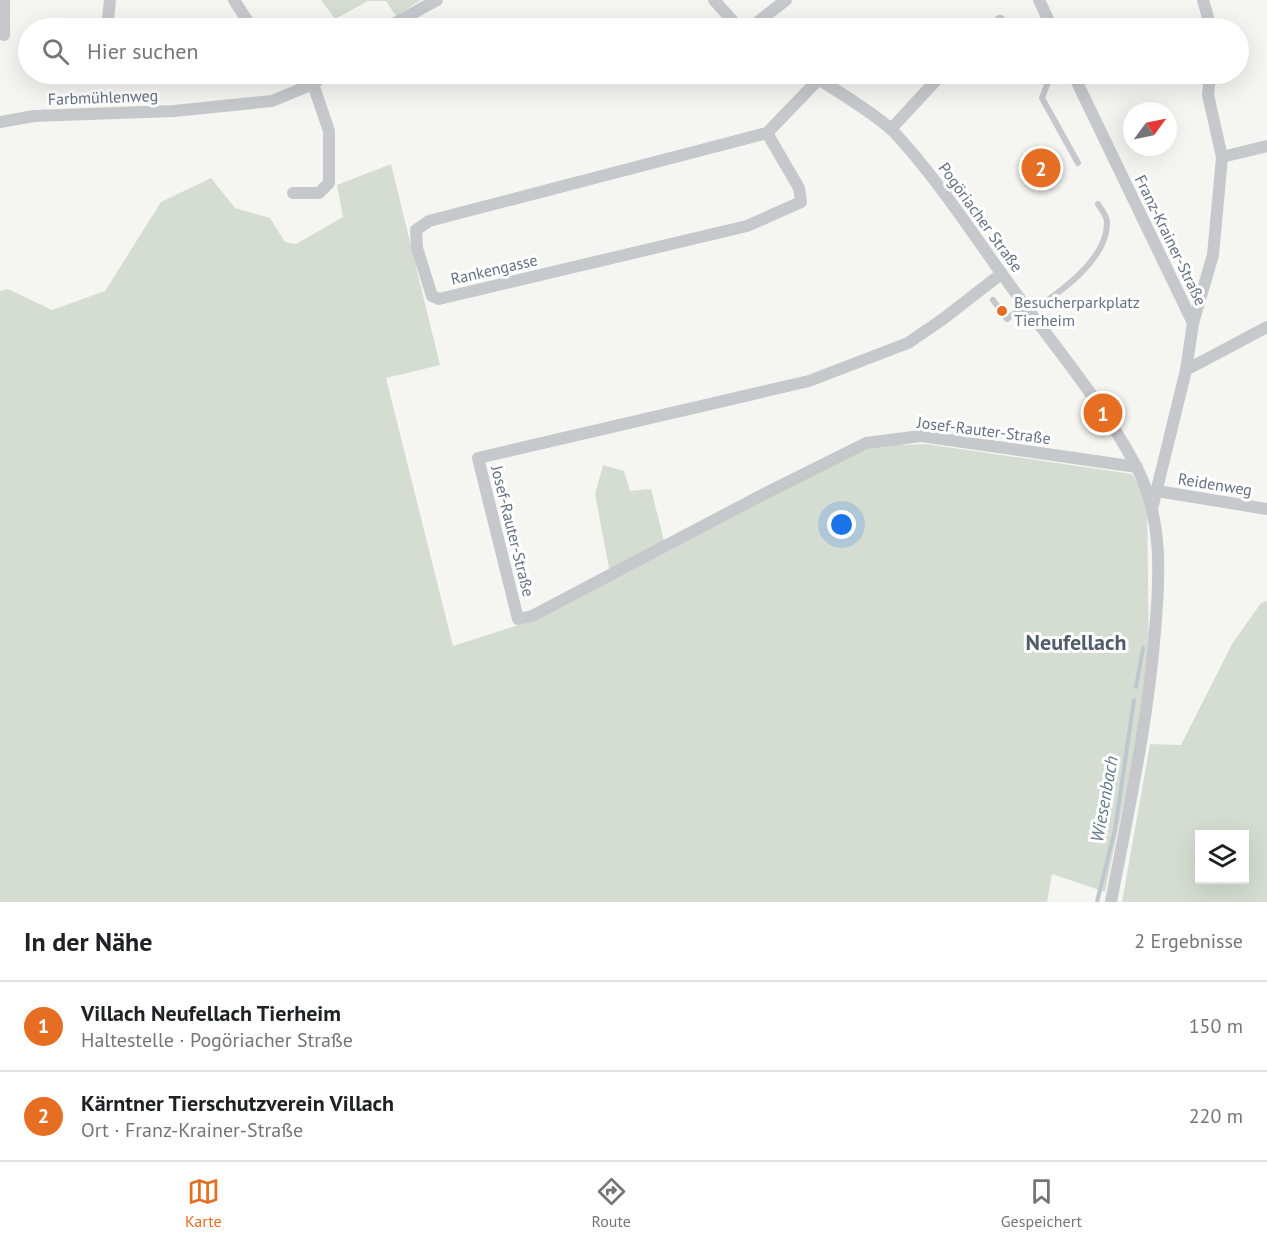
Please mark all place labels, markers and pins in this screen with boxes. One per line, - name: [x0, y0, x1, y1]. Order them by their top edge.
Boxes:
- pin: 2: [1022, 146, 1060, 190]
- place label: Besucherparkplatz Tierheim: [1014, 292, 1140, 330]
- marker: Besucherparkplatz Tierheim: [995, 304, 1009, 318]
- pin: 1: [1084, 390, 1122, 436]

